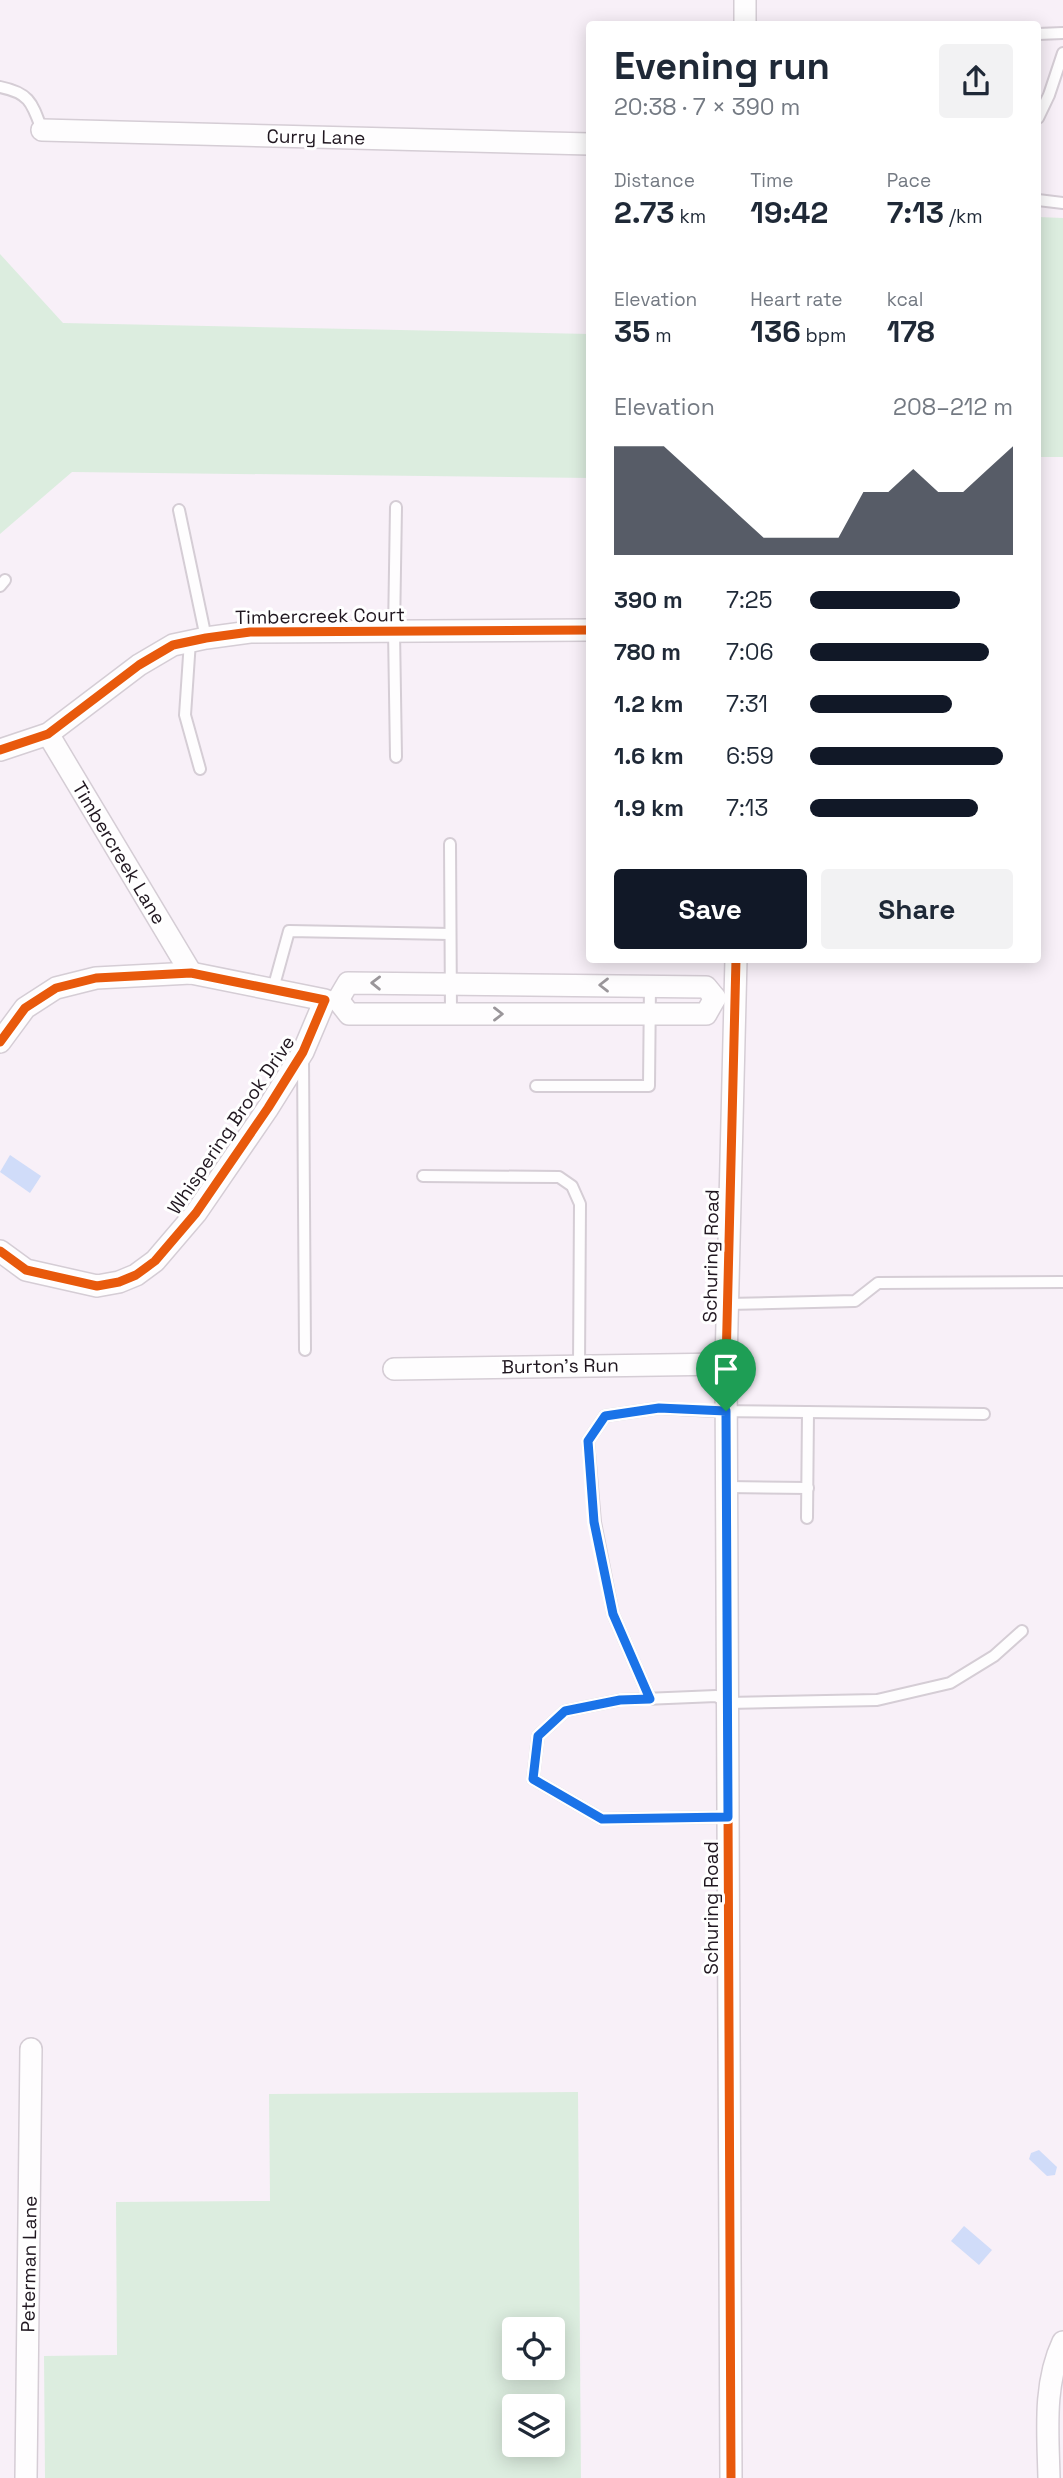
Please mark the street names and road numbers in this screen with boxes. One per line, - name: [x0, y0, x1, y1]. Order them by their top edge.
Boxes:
- street label: Curry Lane: [266, 124, 366, 150]
- street label: Timbercreek Court: [235, 602, 405, 630]
- street label: Timbercreek Lane: [66, 777, 172, 929]
- street label: Whispering Brook Drive: [162, 1031, 300, 1219]
- street label: Schuring Road: [697, 1189, 725, 1323]
- street label: Burton's Run: [501, 1352, 619, 1380]
- street label: Schuring Road: [699, 1841, 724, 1975]
- street label: Peterman Lane: [15, 2195, 43, 2333]

